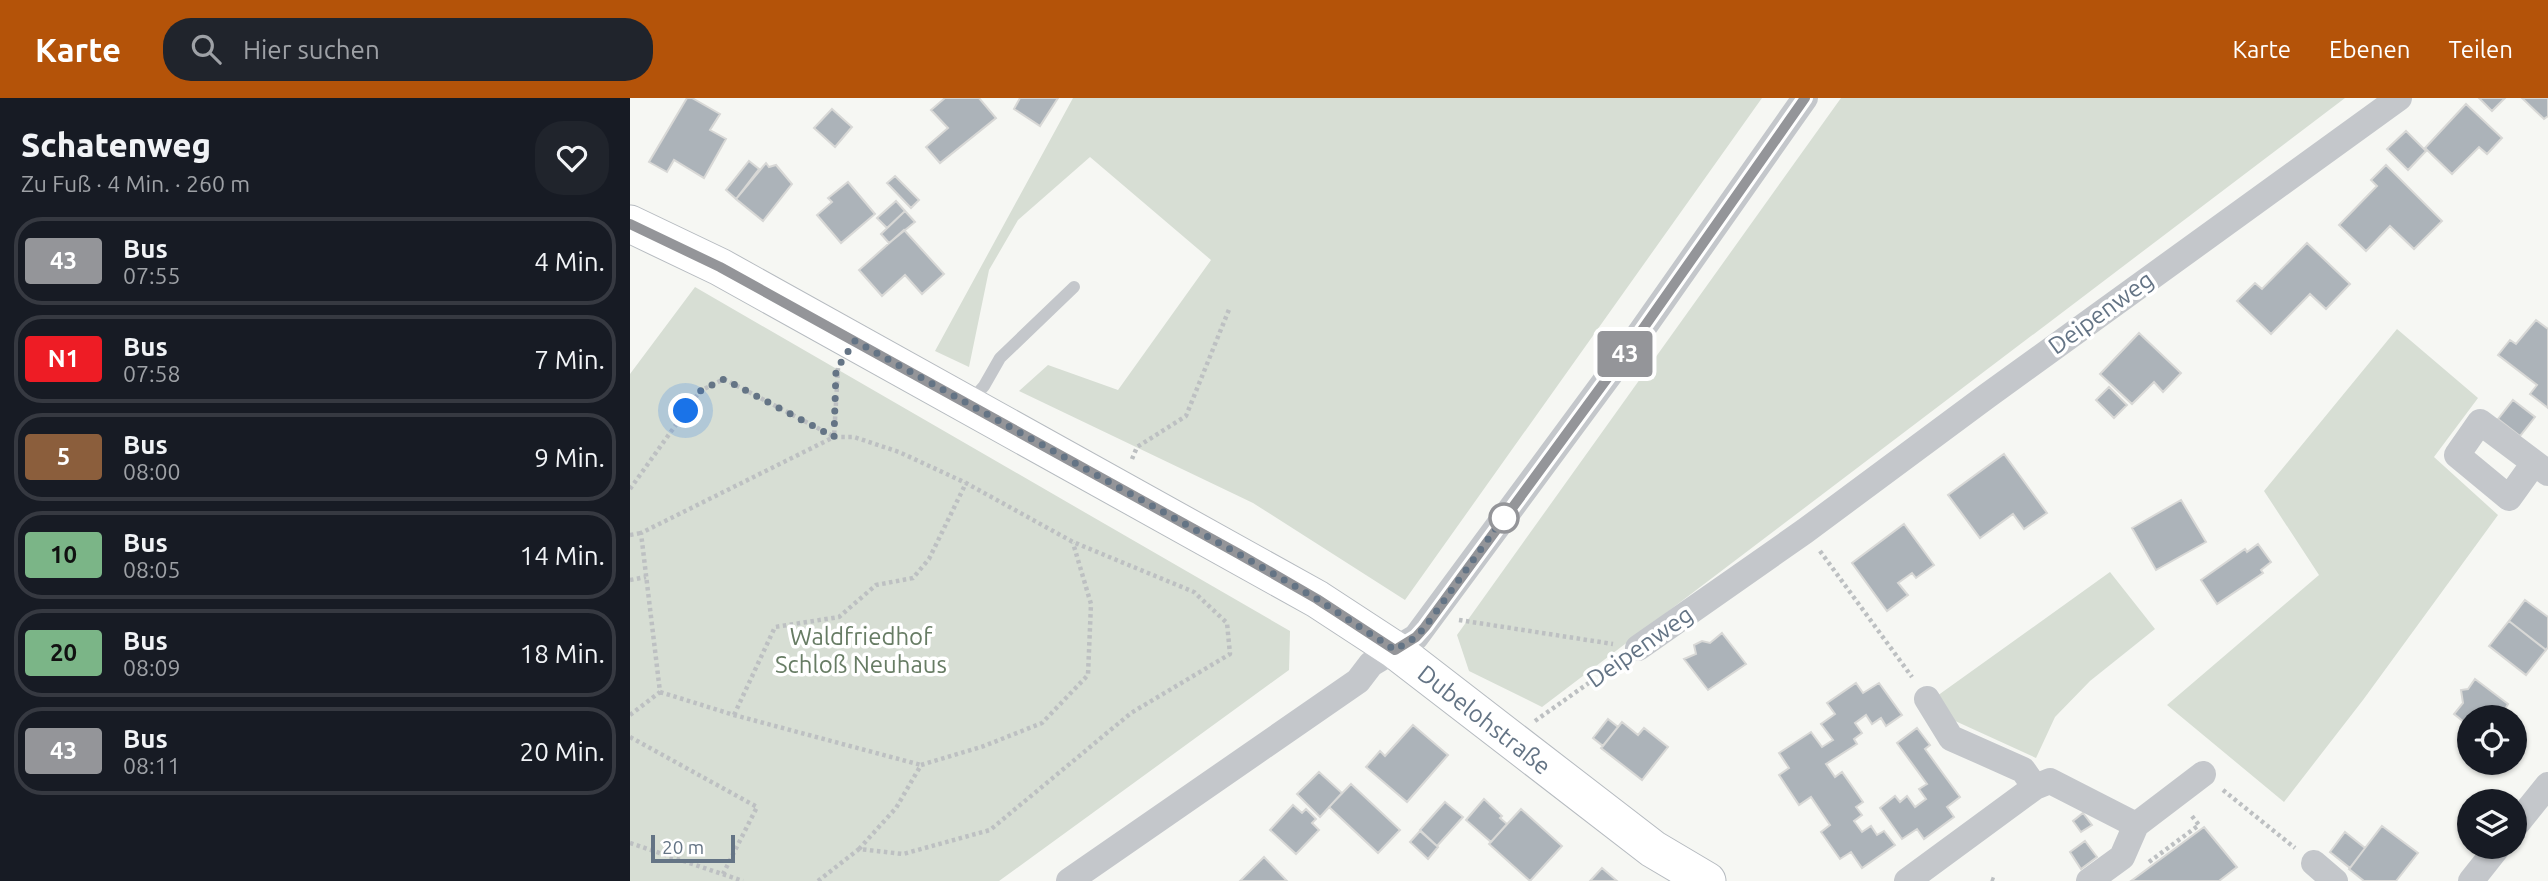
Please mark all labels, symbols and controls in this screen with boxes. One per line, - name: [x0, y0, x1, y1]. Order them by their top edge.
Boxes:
- search box: [163, 18, 653, 81]
- icon: search: [187, 30, 225, 68]
- text: Karte: [35, 31, 121, 68]
- text: Hier suchen: [243, 35, 380, 64]
- text: Karte: [2232, 36, 2291, 63]
- text: Ebenen: [2329, 36, 2410, 63]
- text: Teilen: [2448, 36, 2513, 63]
- button: heart: [535, 121, 609, 195]
- text: Schatenweg: [21, 126, 211, 163]
- text: Zu Fuß · 4 Min. · 260 m: [21, 171, 250, 196]
- text: Bus: [123, 234, 168, 263]
- text: 43: [50, 247, 77, 274]
- text: 4 Min.: [534, 247, 605, 276]
- text: 07:55: [123, 263, 181, 288]
- street label: Deipenweg: [2043, 266, 2158, 360]
- line badge: 43: [1594, 331, 1656, 377]
- text: Bus: [123, 332, 168, 361]
- text: 43: [1611, 340, 1639, 367]
- text: N1: [48, 345, 79, 372]
- text: 7 Min.: [534, 345, 605, 374]
- text: 07:58: [123, 361, 181, 386]
- your location: [668, 393, 703, 428]
- text: Bus: [123, 430, 168, 459]
- text: 5: [57, 443, 70, 470]
- text: 9 Min.: [534, 443, 605, 472]
- text: 08:00: [123, 459, 181, 484]
- unlabelled marker: [1489, 503, 1519, 533]
- text: Bus: [123, 528, 168, 557]
- text: 10: [50, 541, 77, 568]
- text: 14 Min.: [520, 541, 605, 570]
- text: 08:05: [123, 557, 181, 582]
- street label: Deipenweg: [1582, 600, 1698, 693]
- park label: Waldfriedhof Schloß Neuhaus: [775, 623, 947, 678]
- text: Bus: [123, 626, 168, 655]
- text: 20: [50, 639, 77, 666]
- text: 18 Min.: [520, 639, 605, 668]
- text: 08:09: [123, 655, 181, 680]
- street label: Dubelohstraße: [1413, 659, 1556, 780]
- map controls: [2457, 705, 2527, 859]
- button: locate: [2457, 705, 2527, 775]
- text: Bus: [123, 724, 168, 753]
- text: 43: [50, 737, 77, 764]
- text: 20 Min.: [520, 737, 605, 766]
- text: 08:11: [123, 753, 181, 778]
- button: layers: [2457, 789, 2527, 859]
- scale bar: [651, 832, 735, 864]
- text: 20 m: [662, 836, 704, 858]

